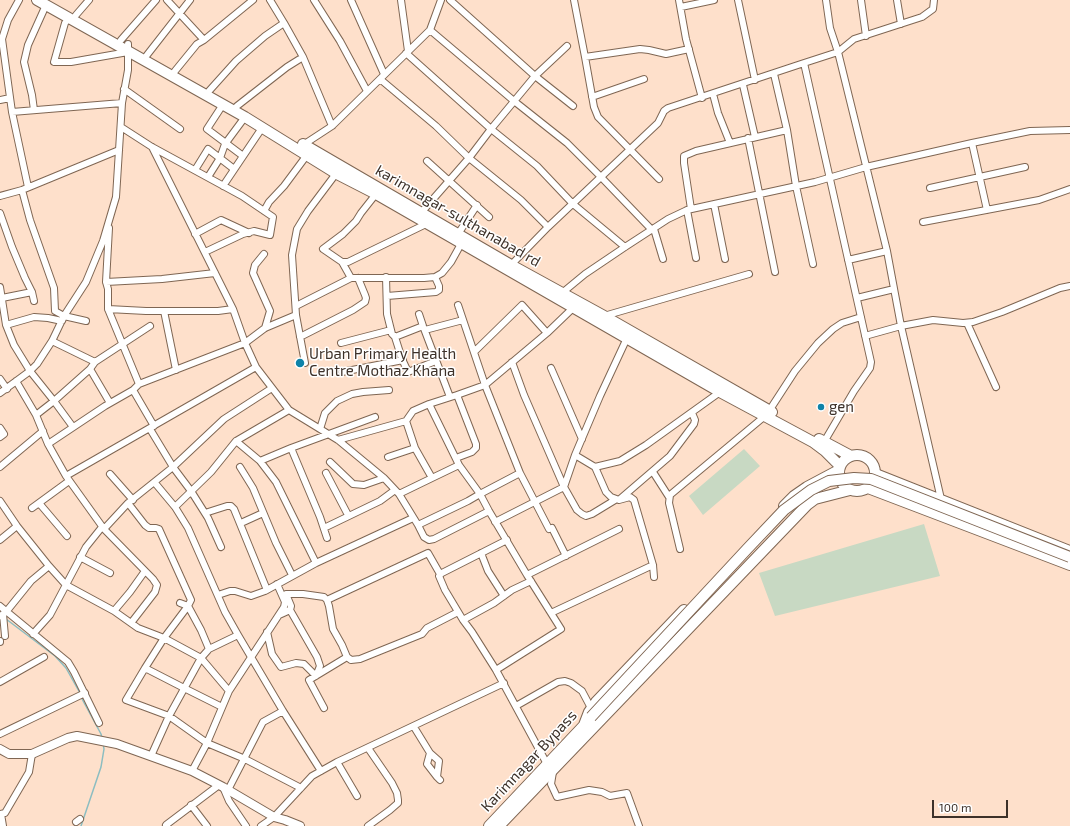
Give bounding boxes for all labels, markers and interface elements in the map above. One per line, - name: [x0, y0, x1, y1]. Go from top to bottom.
- street label: karimnagar-sulthanabad rd: [372, 161, 544, 271]
- place label: Urban Primary Health Centre Mothaz Khana: [309, 345, 456, 380]
- marker: Urban Primary Health Centre Mothaz Khana: [294, 357, 306, 369]
- place label: gen: [829, 398, 854, 416]
- marker: gen: [816, 402, 826, 412]
- street label: Karimnagar Bypass: [477, 707, 581, 815]
- scale bar: [934, 792, 1010, 818]
- text: 100 m: [939, 800, 971, 814]

